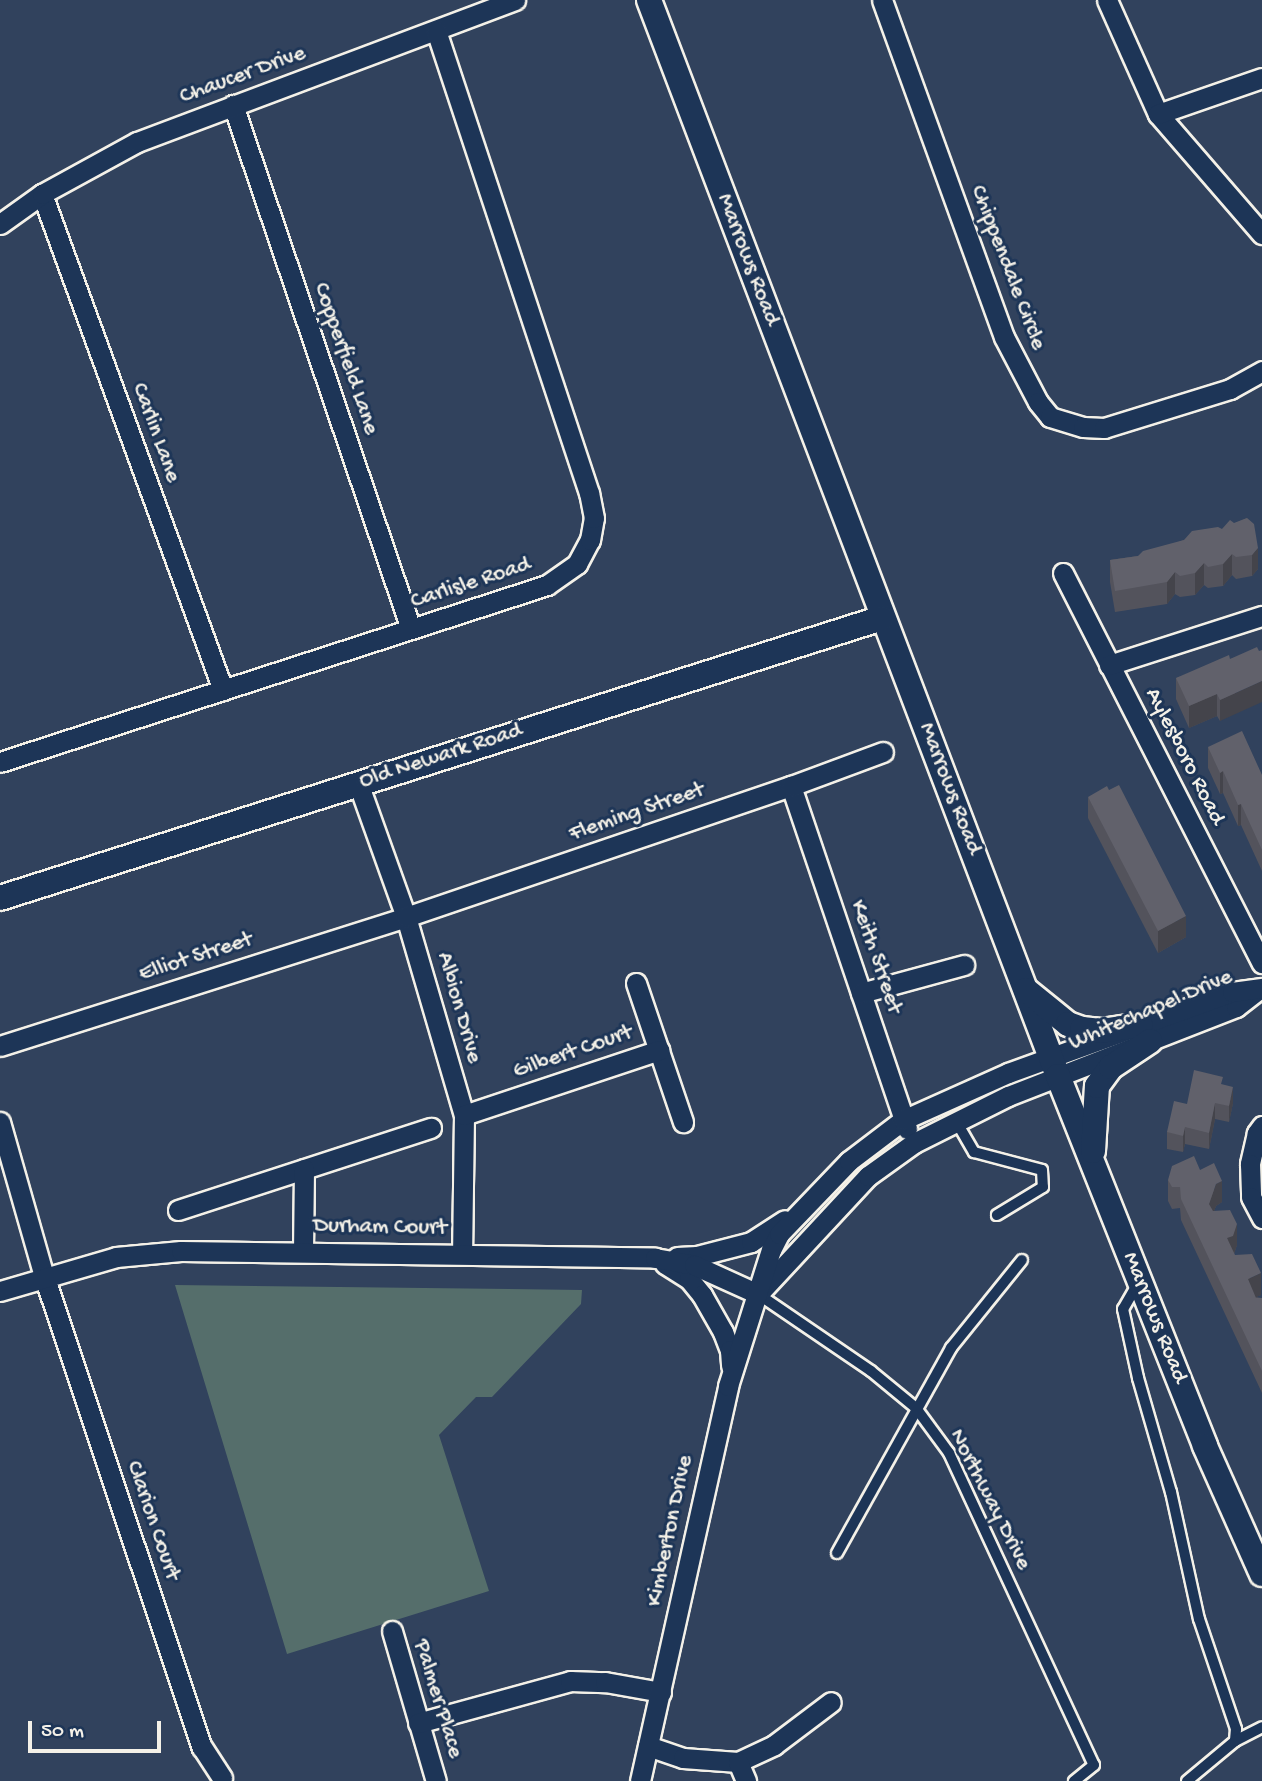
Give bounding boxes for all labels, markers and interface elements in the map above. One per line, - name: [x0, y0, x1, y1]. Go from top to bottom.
- street label: Chaucer Drive: [176, 40, 310, 112]
- street label: Chippendale Circle: [963, 182, 1051, 354]
- street label: Marrows Road: [709, 190, 785, 330]
- street label: Copperfield Lane: [306, 279, 384, 439]
- street label: Carlin Lane: [124, 380, 186, 486]
- street label: Carlisle Road: [408, 552, 534, 616]
- street label: Aylesboro Road: [1138, 684, 1230, 830]
- street label: Old Newark Road: [356, 718, 526, 796]
- street label: Marrows Road: [911, 719, 987, 859]
- street label: Fleming Street: [566, 777, 708, 849]
- street label: Keith Street: [843, 897, 907, 1017]
- street label: Elliot Street: [136, 927, 256, 989]
- street label: Albion Drive: [429, 949, 487, 1067]
- street label: Whitechapel Drive: [1065, 964, 1237, 1058]
- street label: Gilbert Court: [510, 1020, 636, 1086]
- street label: Durham Court: [313, 1213, 447, 1243]
- street label: Marrows Road: [1115, 1248, 1193, 1388]
- street label: Northway Drive: [942, 1425, 1036, 1575]
- street label: Kimberton Drive: [641, 1453, 701, 1609]
- street label: Clarion Court: [119, 1458, 185, 1584]
- street label: Palmer Place: [406, 1636, 468, 1762]
- scale bar: [32, 1708, 164, 1752]
- text: 50 m: [41, 1720, 84, 1745]

